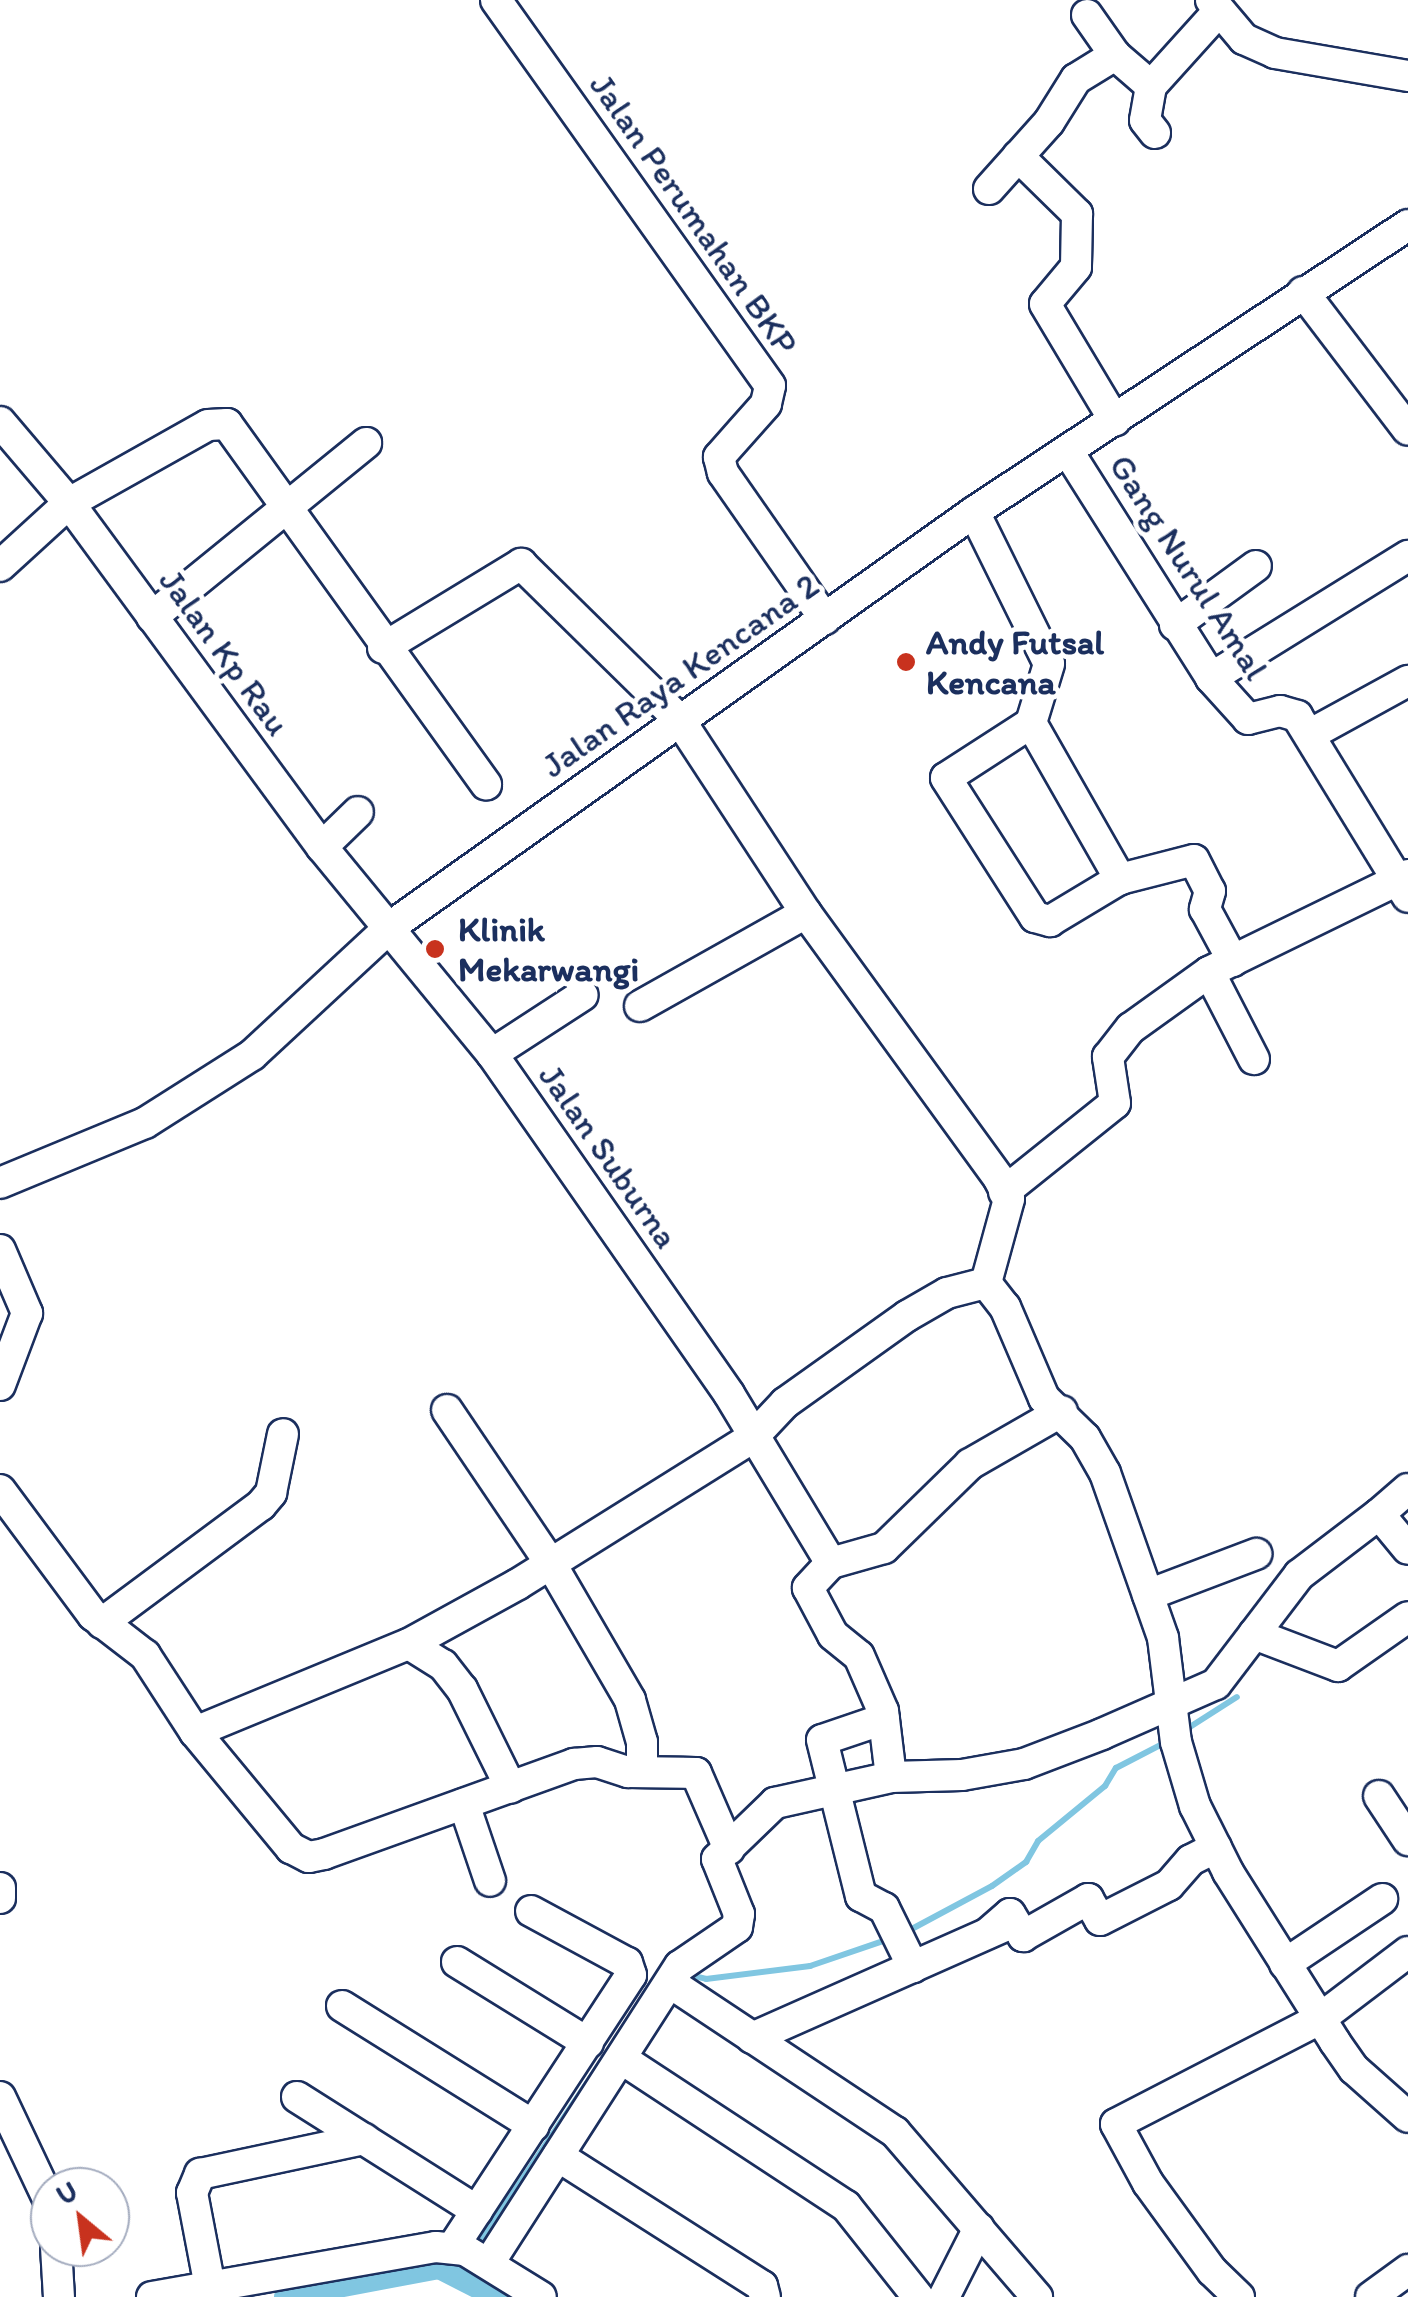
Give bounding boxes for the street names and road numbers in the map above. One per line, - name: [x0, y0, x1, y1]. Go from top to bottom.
- street label: Jalan Perumahan BKP: [581, 66, 807, 362]
- street label: Gang Nurul Amal: [1100, 446, 1278, 688]
- street label: Jalan Kp Rau: [151, 561, 299, 743]
- street label: Jalan Raya Kencana 2: [535, 565, 825, 785]
- street label: Jalan Suburna: [530, 1056, 688, 1256]

